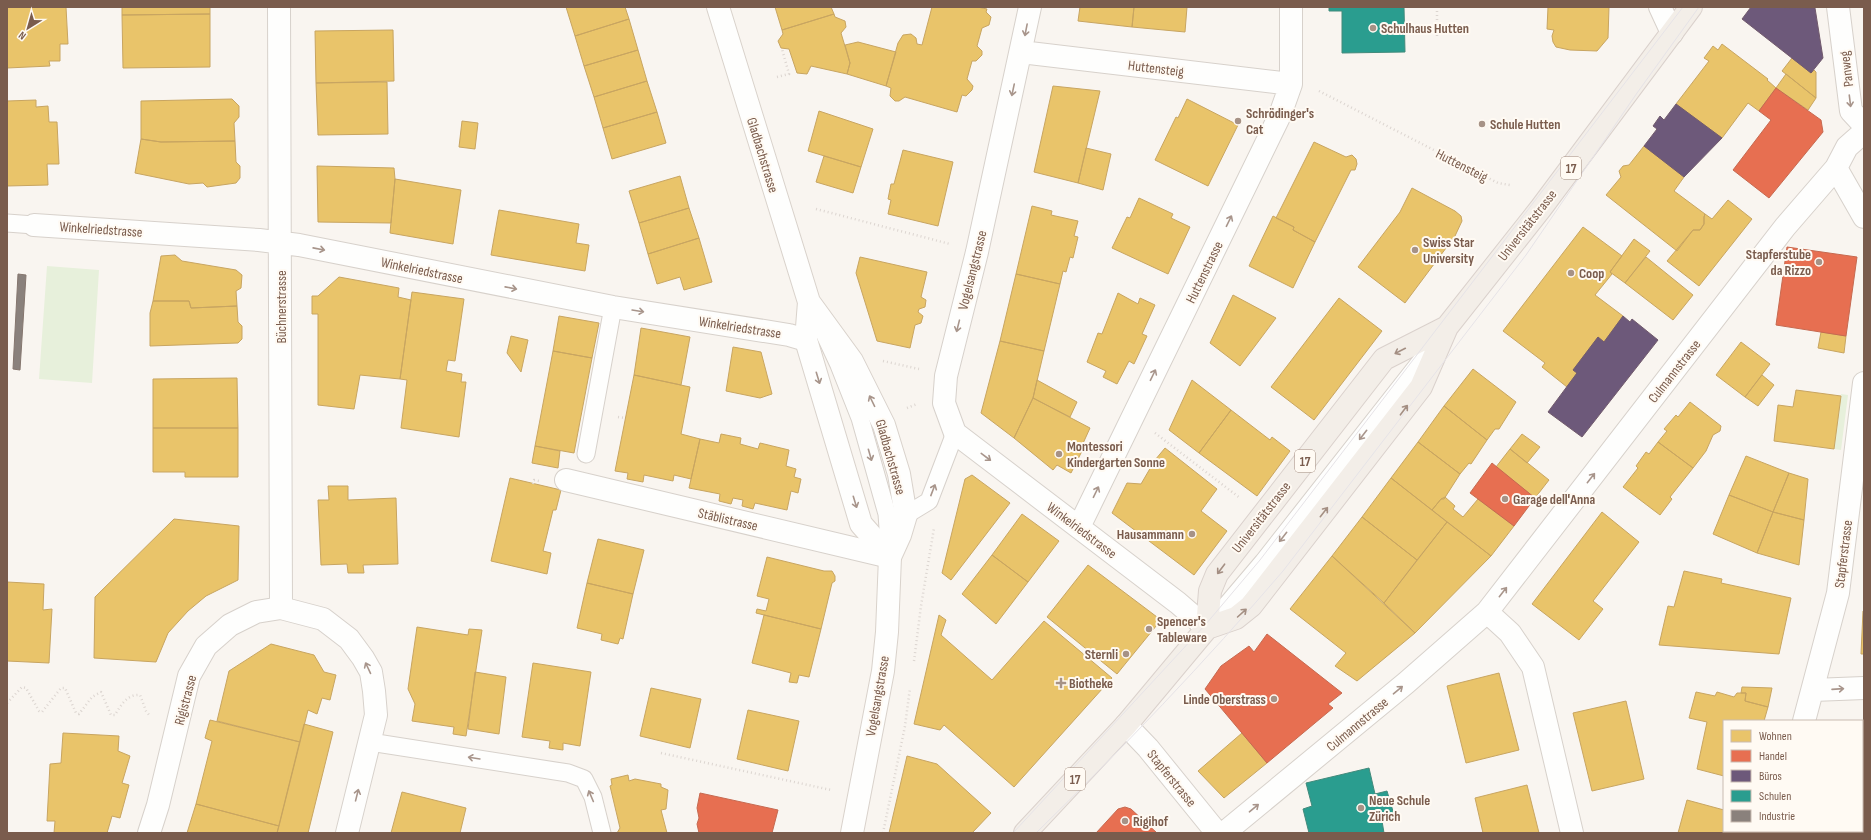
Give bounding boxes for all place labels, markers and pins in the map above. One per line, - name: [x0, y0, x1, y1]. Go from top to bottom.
- place label: Schulhaus Hutten: [1381, 20, 1469, 37]
- marker: Schulhaus Hutten: [1368, 23, 1378, 33]
- place label: Schrödinger's Cat: [1246, 105, 1314, 138]
- marker: Schrödinger's Cat: [1233, 116, 1243, 126]
- place label: Schule Hutten: [1490, 116, 1561, 133]
- marker: Schule Hutten: [1477, 119, 1487, 129]
- place label: Swiss Star University: [1423, 234, 1475, 267]
- marker: Swiss Star University: [1410, 245, 1420, 255]
- place label: Stapferstube da Rizzo: [1746, 246, 1811, 279]
- marker: Stapferstube da Rizzo: [1814, 257, 1824, 267]
- place label: Coop: [1579, 265, 1604, 282]
- marker: Coop: [1566, 268, 1576, 278]
- place label: Montessori Kindergarten Sonne: [1067, 438, 1165, 471]
- marker: Montessori Kindergarten Sonne: [1054, 449, 1064, 459]
- place label: Garage dell'Anna: [1513, 491, 1595, 508]
- marker: Garage dell'Anna: [1500, 494, 1510, 504]
- place label: Hausammann: [1117, 526, 1184, 543]
- marker: Hausammann: [1187, 529, 1197, 539]
- place label: Spencer's Tableware: [1157, 613, 1207, 646]
- marker: Spencer's Tableware: [1144, 624, 1154, 634]
- place label: Sternli: [1085, 646, 1118, 663]
- marker: Sternli: [1121, 649, 1131, 659]
- place label: Biotheke: [1069, 675, 1113, 692]
- marker: Biotheke: [1056, 678, 1066, 688]
- place label: Linde Oberstrass: [1183, 691, 1266, 708]
- marker: Linde Oberstrass: [1269, 694, 1279, 704]
- place label: Neue Schule Zürich: [1369, 792, 1430, 825]
- marker: Neue Schule Zürich: [1356, 803, 1366, 813]
- place label: Rigihof: [1133, 813, 1169, 830]
- marker: Rigihof: [1120, 816, 1130, 826]

